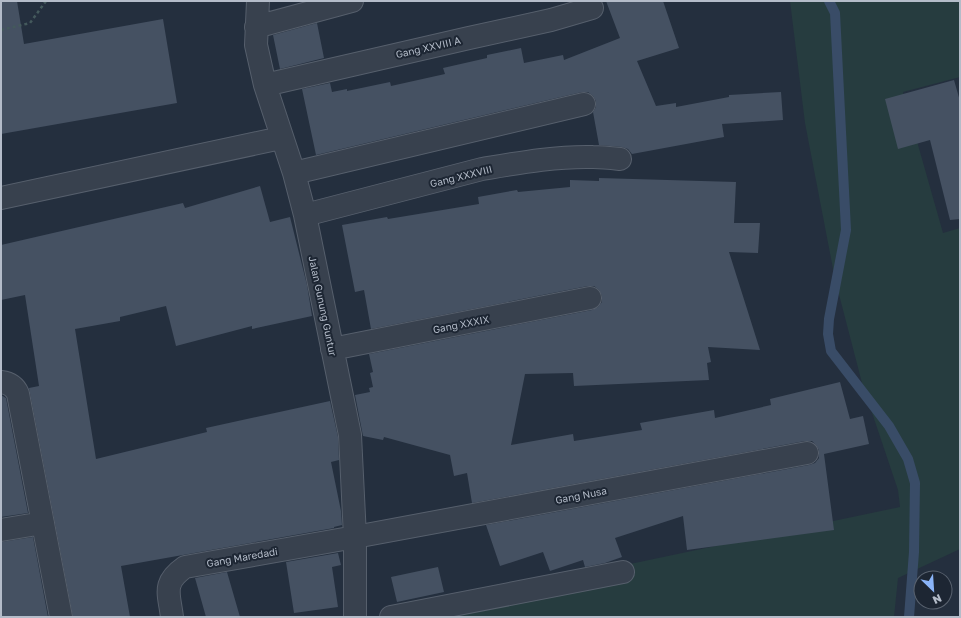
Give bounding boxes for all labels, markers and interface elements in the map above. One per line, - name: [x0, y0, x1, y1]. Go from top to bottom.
- street label: Gang XXVIII A: [394, 34, 462, 60]
- street label: Gang XXXVIII: [429, 162, 493, 190]
- street label: Jalan Gunung Guntur: [307, 255, 339, 357]
- street label: Gang XXXIX: [432, 313, 491, 335]
- street label: Gang Nusa: [554, 484, 608, 506]
- street label: Gang Maredadi: [206, 545, 278, 569]
- north arrow: [913, 570, 953, 610]
- text: N: [931, 592, 944, 607]

